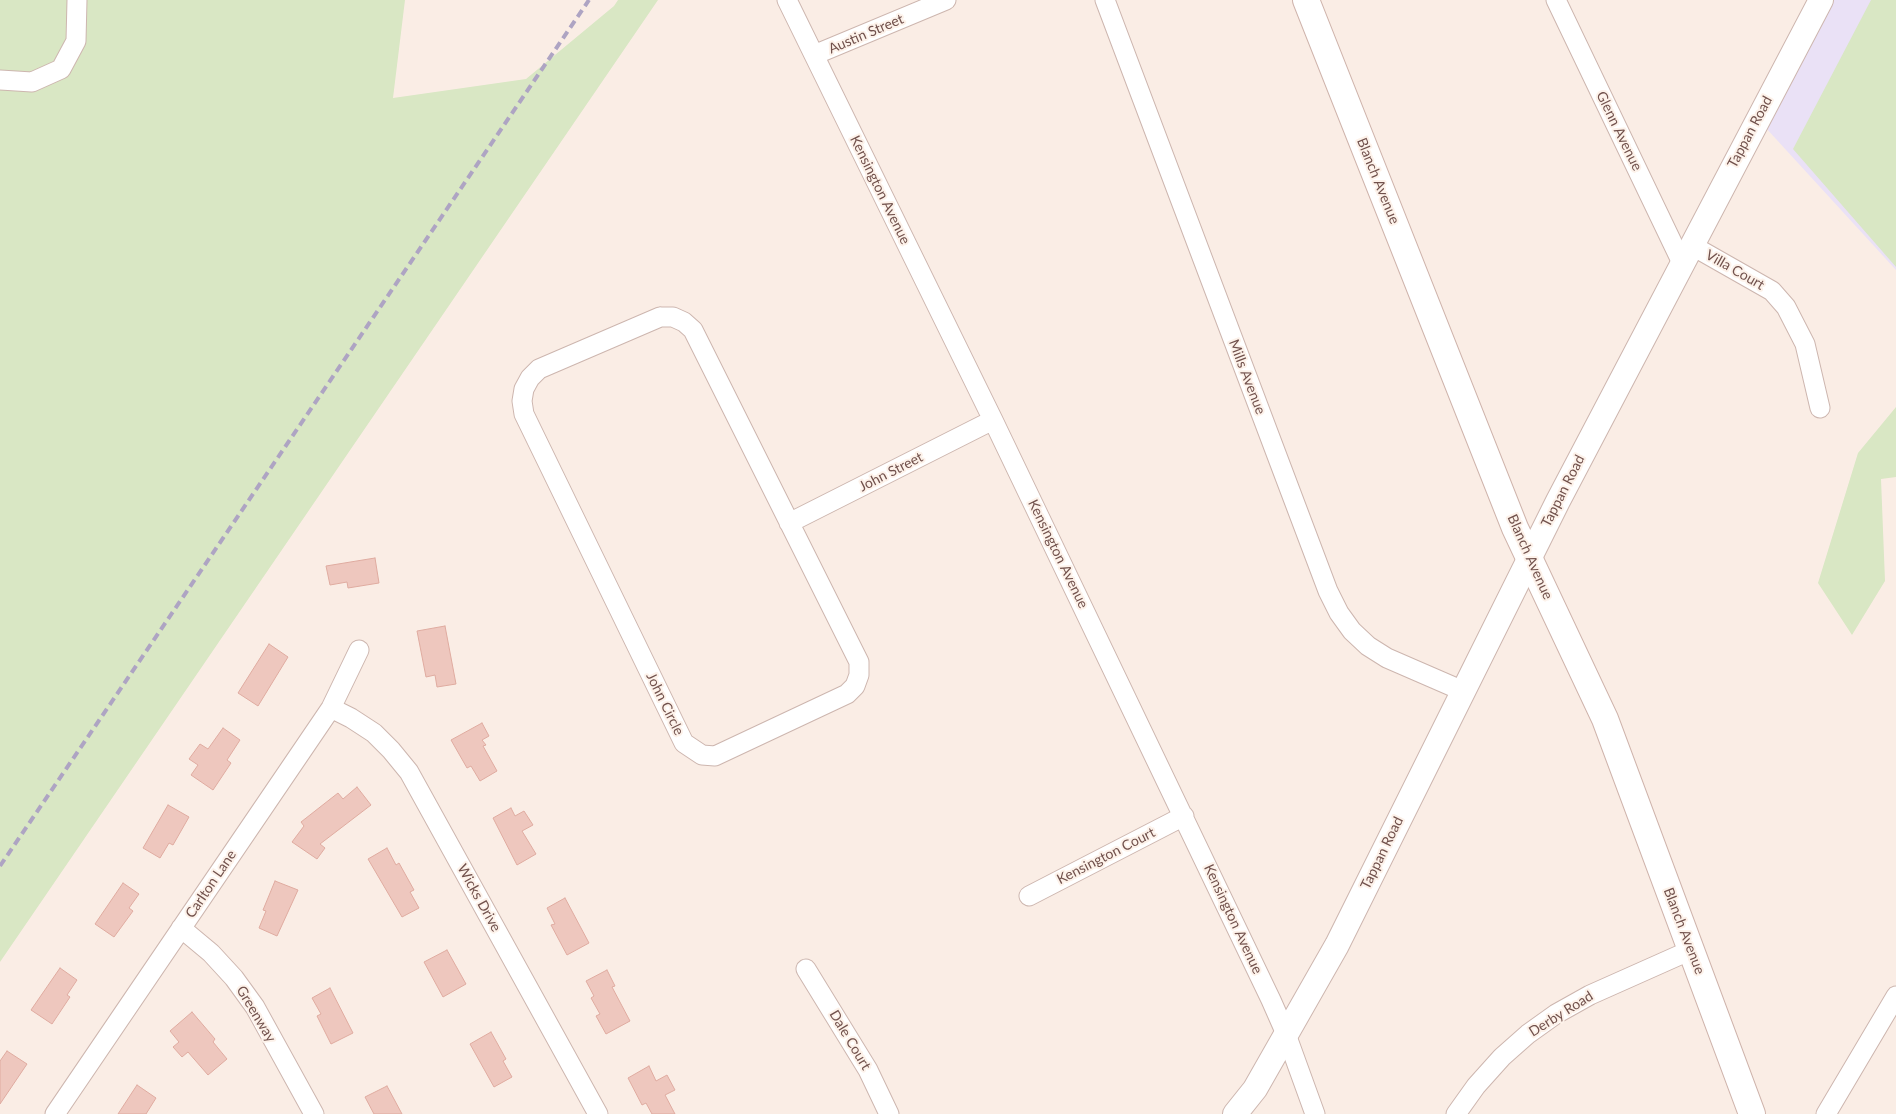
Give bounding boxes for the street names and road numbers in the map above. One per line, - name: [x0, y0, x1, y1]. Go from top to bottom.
- street label: Austin Street: [826, 11, 906, 57]
- street label: Glenn Avenue: [1593, 88, 1645, 174]
- street label: Tappan Road: [1724, 93, 1776, 171]
- street label: Kensington Avenue: [846, 133, 914, 247]
- street label: Blanch Avenue: [1353, 135, 1403, 227]
- street label: Villa Court: [1703, 246, 1767, 294]
- street label: Mills Avenue: [1225, 337, 1269, 417]
- street label: John Street: [856, 449, 926, 495]
- street label: Tappan Road: [1538, 452, 1588, 530]
- street label: Kensington Avenue: [1024, 497, 1092, 611]
- street label: Blanch Avenue: [1504, 512, 1556, 602]
- street label: John Circle: [643, 670, 687, 738]
- street label: Tappan Road: [1357, 814, 1407, 892]
- street label: Kensington Court: [1054, 824, 1158, 888]
- street label: Carlton Lane: [182, 847, 240, 921]
- street label: Wicks Drive: [454, 861, 504, 935]
- street label: Kensington Avenue: [1200, 861, 1266, 977]
- street label: Blanch Avenue: [1660, 885, 1708, 977]
- street label: Greenway: [233, 983, 279, 1045]
- street label: Derby Road: [1526, 988, 1596, 1040]
- street label: Dale Court: [826, 1007, 874, 1073]

